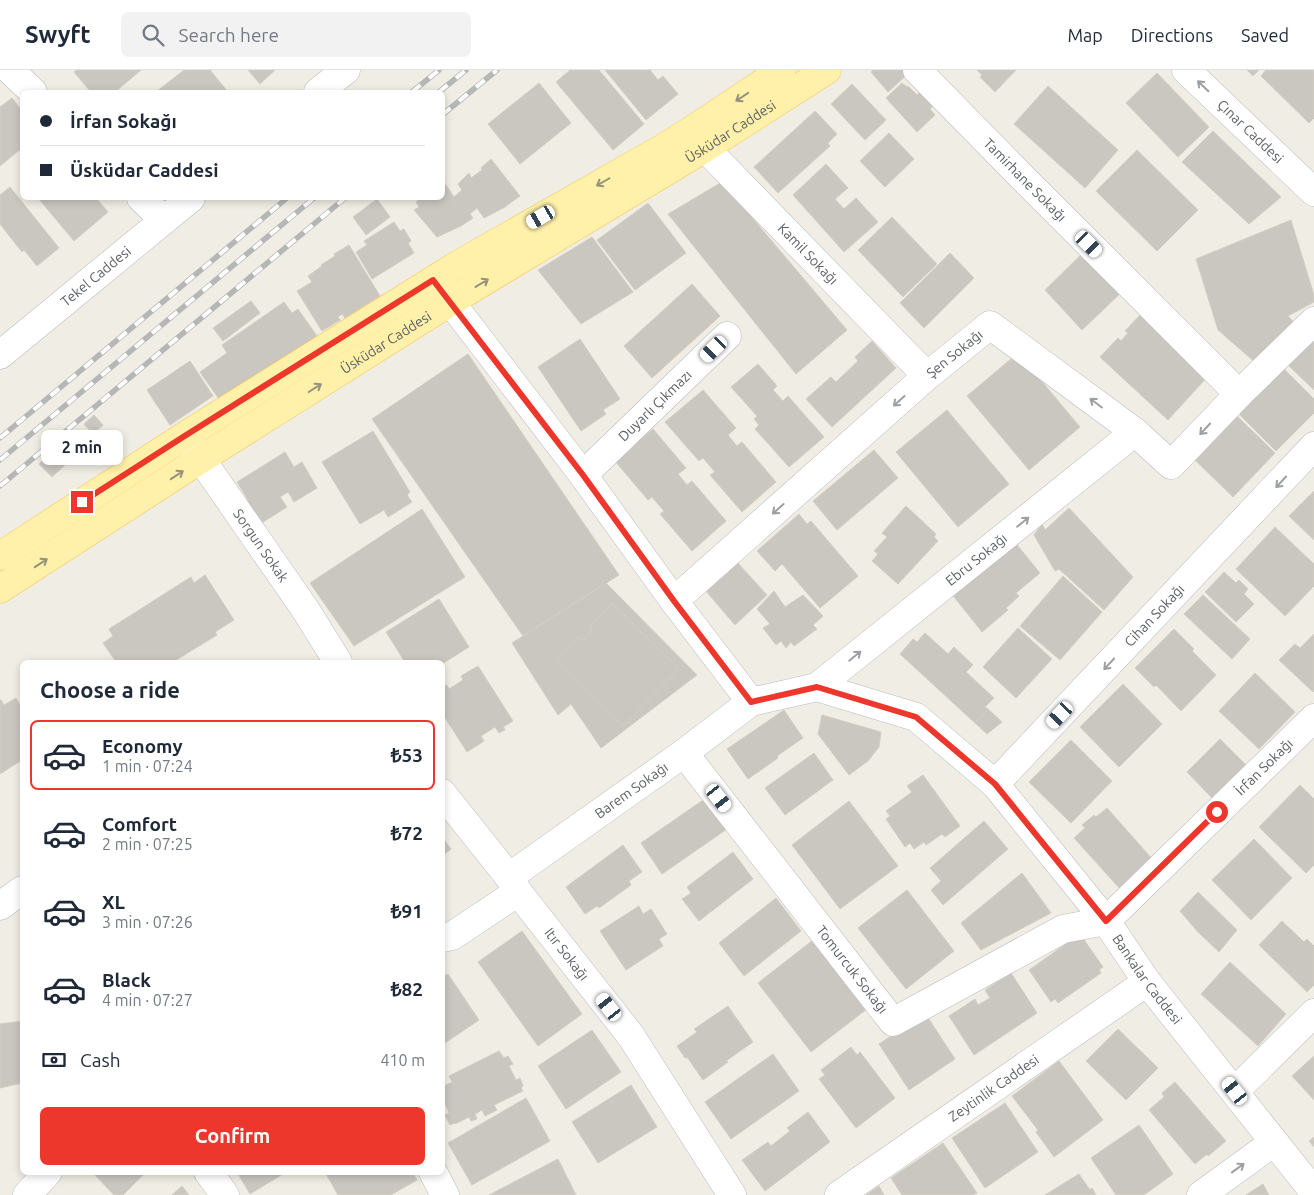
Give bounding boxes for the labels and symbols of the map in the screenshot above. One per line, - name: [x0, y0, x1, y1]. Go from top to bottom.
- one-way arrow: [1197, 80, 1209, 92]
- one-way arrow: [735, 92, 749, 102]
- street label: Çınar Caddesi: [1214, 96, 1287, 167]
- street label: Üsküdar Caddesi: [682, 97, 779, 166]
- street label: Tamirhane Sokağı: [980, 135, 1070, 225]
- one-way arrow: [596, 177, 611, 187]
- car: [524, 203, 557, 231]
- street label: Kamil Sokağı: [775, 220, 842, 288]
- car: [1073, 228, 1104, 260]
- street label: Tekel Caddesi: [58, 243, 134, 310]
- one-way arrow: [475, 278, 489, 288]
- street label: Üsküdar Caddesi: [337, 308, 434, 377]
- street label: Şen Sokağı: [923, 326, 986, 381]
- car: [697, 333, 730, 365]
- street label: Duyarlı Çıkmazı: [615, 367, 695, 445]
- one-way arrow: [307, 382, 321, 392]
- one-way arrow: [893, 395, 906, 407]
- one-way arrow: [1089, 398, 1103, 408]
- one-way arrow: [1199, 423, 1211, 435]
- callout: 2 min: [41, 430, 123, 464]
- one-way arrow: [170, 469, 184, 479]
- one-way arrow: [1275, 475, 1287, 488]
- route end: [71, 491, 93, 513]
- one-way arrow: [771, 503, 784, 514]
- street label: Sorgun Sokak: [230, 506, 292, 585]
- one-way arrow: [1016, 516, 1029, 527]
- street label: Ebru Sokağı: [942, 530, 1010, 589]
- one-way arrow: [34, 557, 48, 568]
- street label: Cihan Sokağı: [1121, 581, 1187, 650]
- one-way arrow: [848, 651, 861, 662]
- one-way arrow: [1103, 657, 1115, 670]
- car: [1044, 699, 1075, 731]
- street label: İrfan Sokağı: [1232, 735, 1296, 798]
- street label: Barem Sokağı: [592, 759, 671, 822]
- car: [703, 782, 734, 814]
- route start: [1206, 801, 1228, 823]
- street label: Tomurcuk Sokağı: [813, 922, 891, 1016]
- street label: Itır Sokağı: [541, 925, 592, 984]
- street label: Bankalar Caddesi: [1109, 931, 1185, 1027]
- car: [593, 991, 624, 1023]
- street label: Zeytinlik Caddesi: [945, 1051, 1042, 1125]
- car: [1219, 1075, 1250, 1107]
- one-way arrow: [1231, 1163, 1245, 1173]

